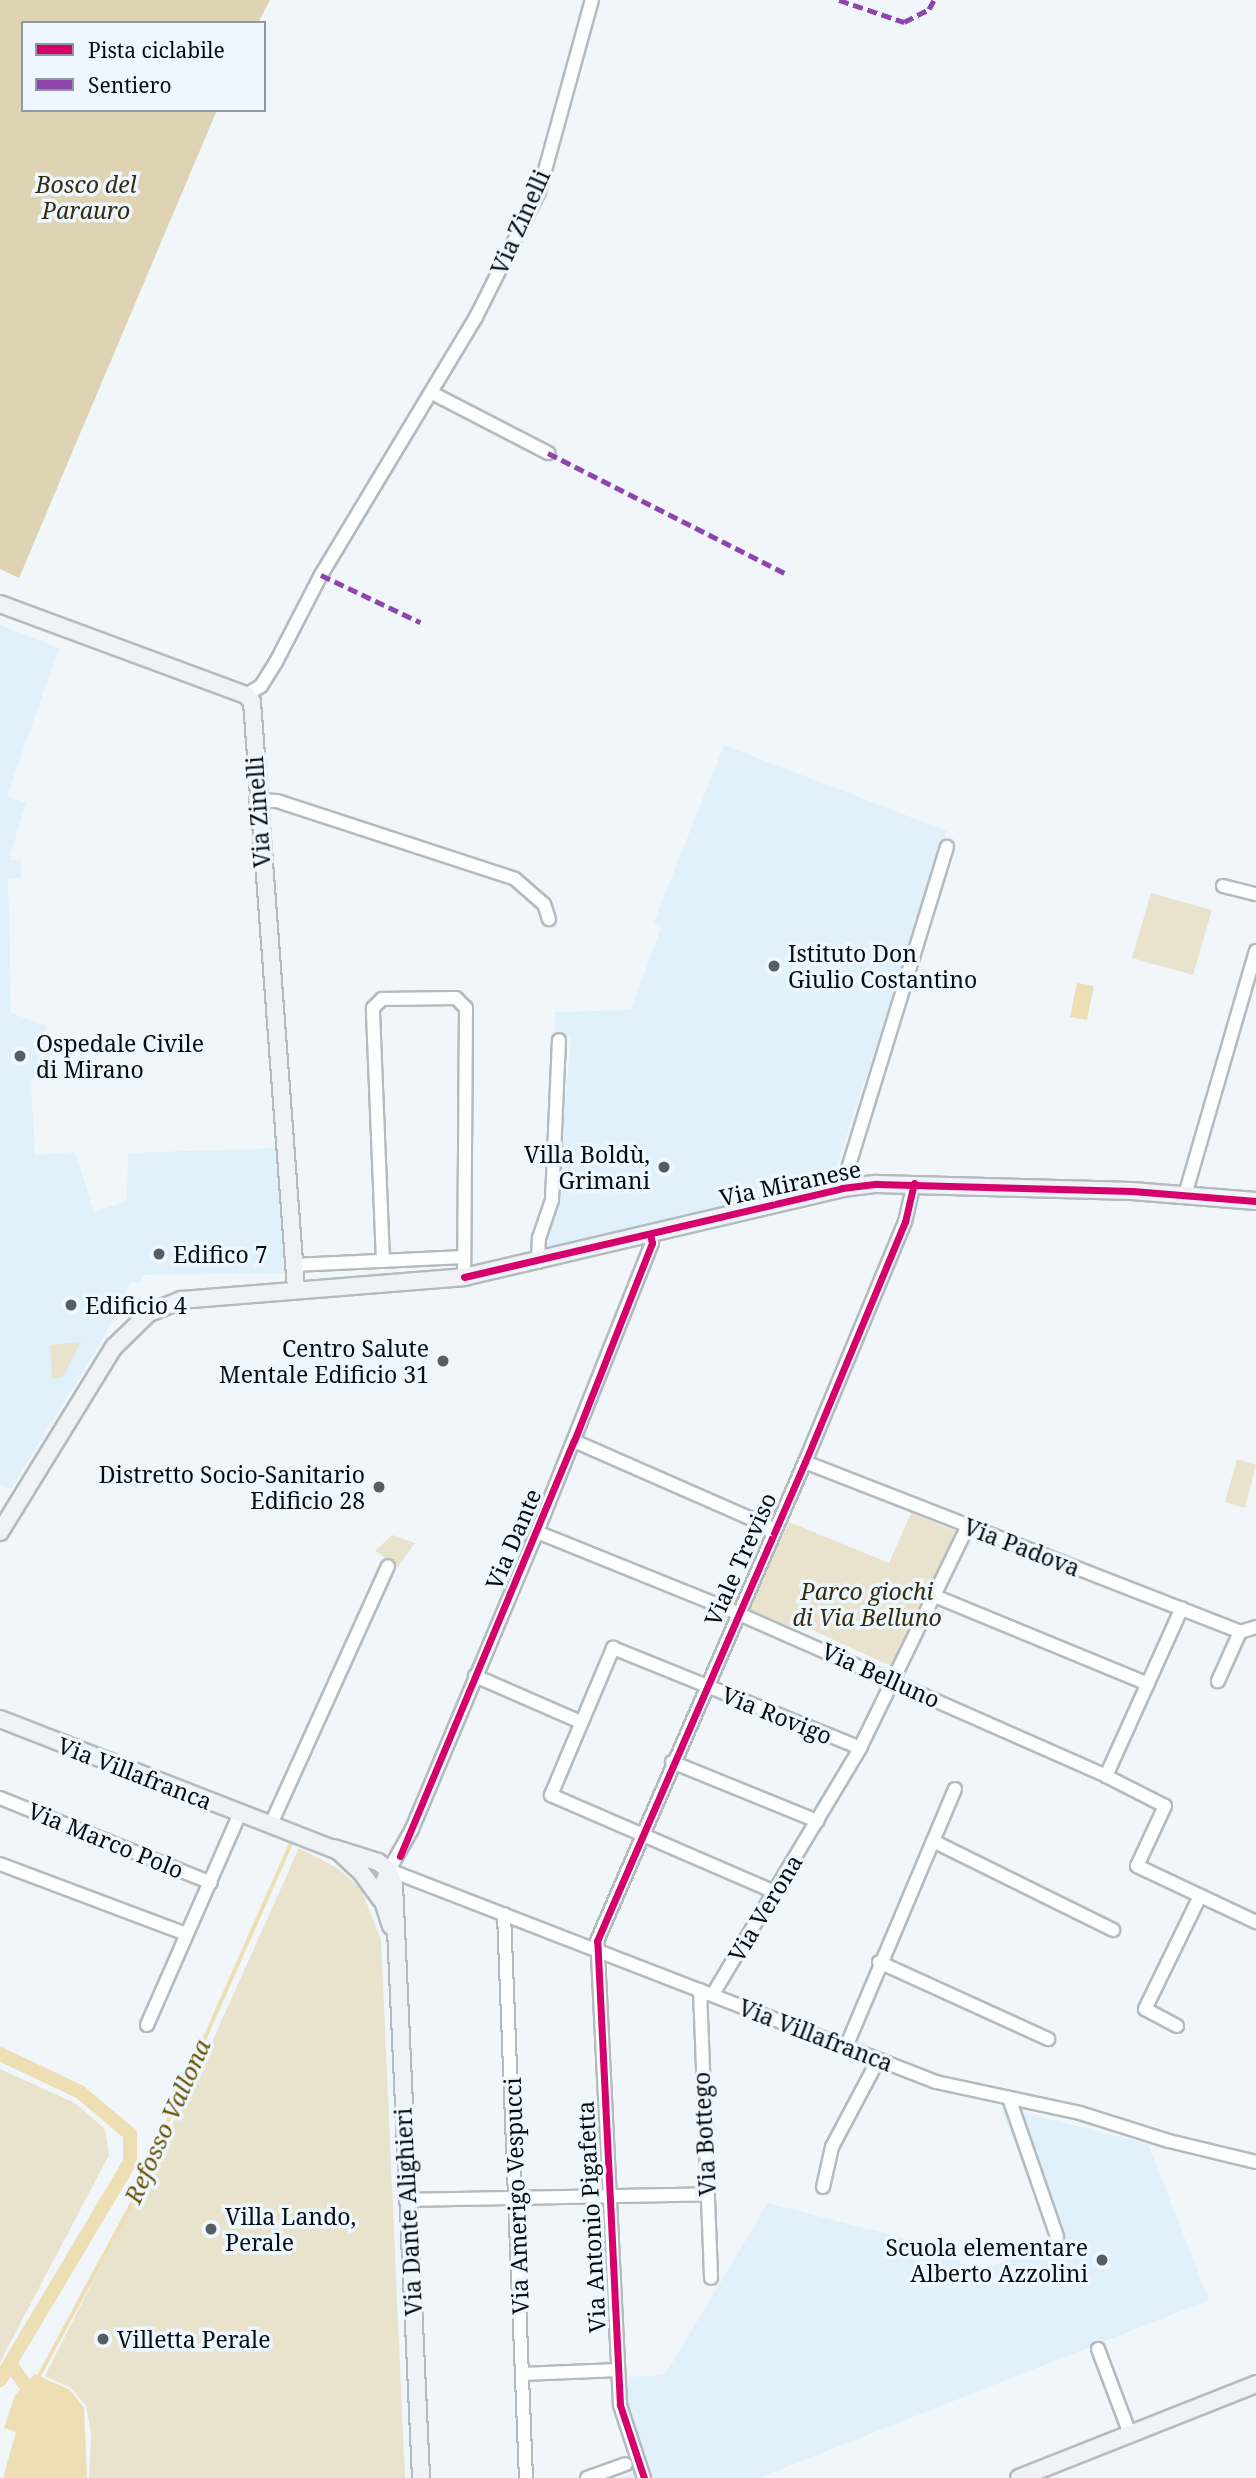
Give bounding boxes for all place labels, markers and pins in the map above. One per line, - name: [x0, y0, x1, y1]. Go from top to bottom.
- place label: Istituto Don Giulio Costantino: [788, 939, 977, 993]
- marker: Istituto Don Giulio Costantino: [766, 958, 782, 974]
- place label: Ospedale Civile di Mirano: [36, 1029, 204, 1083]
- marker: Ospedale Civile di Mirano: [10, 1046, 30, 1066]
- place label: Villa Boldù, Grimani: [524, 1140, 650, 1194]
- marker: Villa Boldù, Grimani: [656, 1159, 672, 1175]
- place label: Edifico 7: [173, 1240, 267, 1268]
- marker: Edifico 7: [151, 1246, 167, 1262]
- place label: Edificio 4: [85, 1291, 187, 1319]
- marker: Edificio 4: [63, 1297, 79, 1313]
- place label: Centro Salute Mentale Edificio 31: [219, 1334, 429, 1388]
- marker: Centro Salute Mentale Edificio 31: [435, 1353, 451, 1369]
- place label: Distretto Socio-Sanitario Edificio 28: [99, 1460, 365, 1514]
- marker: Distretto Socio-Sanitario Edificio 28: [371, 1479, 387, 1495]
- place label: Villa Lando, Perale: [225, 2202, 356, 2256]
- marker: Villa Lando, Perale: [203, 2221, 219, 2237]
- place label: Scuola elementare Alberto Azzolini: [885, 2233, 1088, 2287]
- marker: Scuola elementare Alberto Azzolini: [1094, 2252, 1110, 2268]
- place label: Villetta Perale: [117, 2325, 271, 2353]
- marker: Villetta Perale: [95, 2331, 111, 2347]

